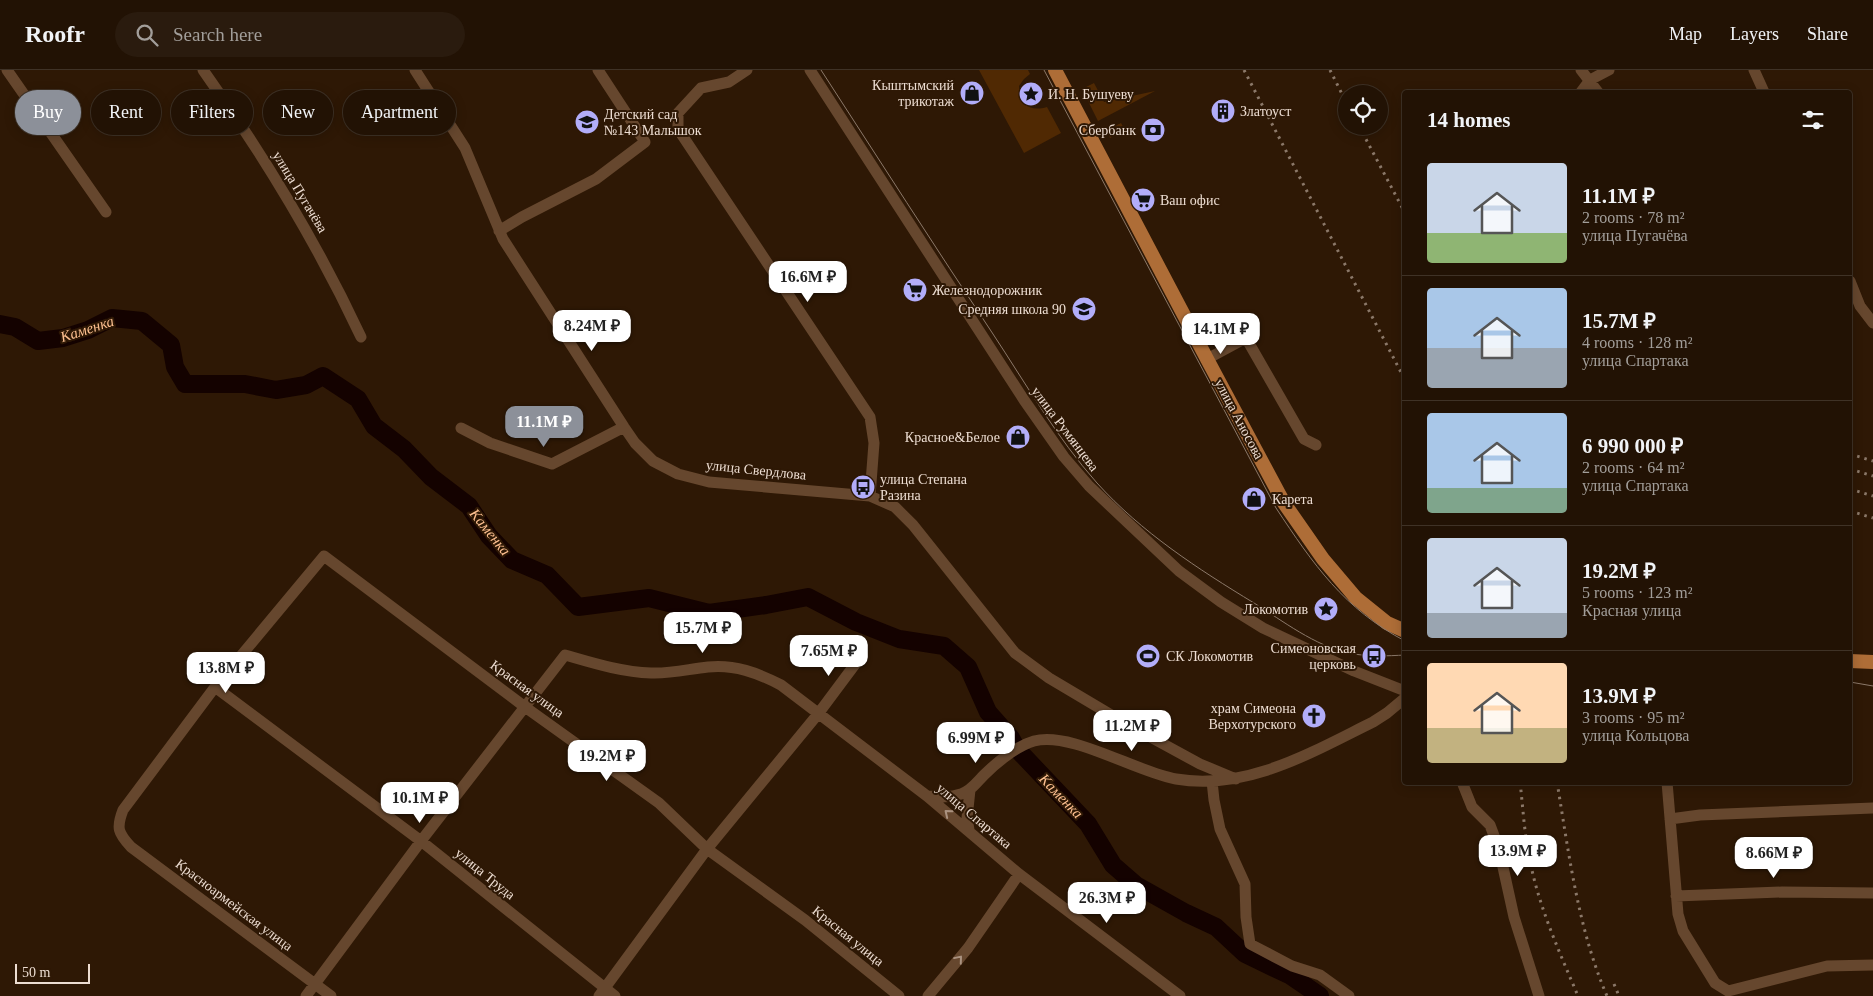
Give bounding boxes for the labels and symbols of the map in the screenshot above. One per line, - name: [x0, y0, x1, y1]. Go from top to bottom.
- place label: Кыштымский трикотаж: [872, 78, 954, 109]
- shop icon: Кыштымский трикотаж: [959, 80, 985, 106]
- place icon: И. Н. Бушуеву: [1018, 81, 1044, 107]
- place label: И. Н. Бушуеву: [1048, 87, 1134, 102]
- building icon: Златоуст: [1210, 98, 1236, 124]
- place label: Златоуст: [1240, 104, 1291, 119]
- place label: Детский сад №143 Малышок: [604, 107, 702, 138]
- school or university icon: Детский сад №143 Малышок: [574, 109, 600, 135]
- bank icon: Сбербанк: [1140, 117, 1166, 143]
- place label: Сбербанк: [1079, 123, 1136, 138]
- street label: улица Пугачёва: [270, 148, 331, 236]
- supermarket icon: Ваш офис: [1130, 187, 1156, 213]
- place label: Ваш офис: [1160, 193, 1220, 208]
- pin: 16.6M ₽: [762, 260, 854, 303]
- supermarket icon: Железнодорожник: [902, 277, 928, 303]
- place label: Железнодорожник: [932, 283, 1042, 298]
- school or university icon: Средняя школа 90: [1071, 296, 1097, 322]
- place label: Средняя школа 90: [958, 302, 1066, 317]
- pin: 8.24M ₽: [546, 310, 638, 352]
- pin: 14.1M ₽: [1175, 312, 1267, 355]
- water label: Каменка: [57, 313, 116, 345]
- street label: улица Аносова: [1212, 376, 1267, 462]
- street label: улица Румянцева: [1028, 384, 1102, 475]
- pin: 11.1M ₽: [498, 406, 590, 448]
- shop icon: Красное&Белое: [1005, 424, 1031, 450]
- place label: Красное&Белое: [905, 430, 1000, 445]
- street label: улица Свердлова: [705, 457, 808, 483]
- place label: улица Степана Разина: [880, 472, 968, 503]
- bus stop icon: улица Степана Разина: [850, 474, 876, 500]
- shop icon: Карета: [1241, 486, 1267, 512]
- place label: Карета: [1272, 492, 1314, 507]
- water label: Каменка: [466, 505, 514, 559]
- place icon: Локомотив: [1313, 596, 1339, 622]
- place label: Локомотив: [1243, 602, 1308, 617]
- pin: 15.7M ₽: [657, 612, 749, 654]
- pin: 7.65M ₽: [783, 634, 875, 677]
- place label: Симеоновская церковь: [1271, 641, 1357, 672]
- sports icon: СК Локомотив: [1135, 643, 1161, 669]
- bus stop icon: Симеоновская церковь: [1361, 643, 1387, 669]
- place label: СК Локомотив: [1166, 649, 1253, 664]
- pin: 13.8M ₽: [180, 652, 272, 694]
- street label: Красная улица: [487, 657, 567, 721]
- place label: храм Симеона Верхотурского: [1209, 701, 1297, 732]
- church icon: храм Симеона Верхотурского: [1301, 703, 1327, 729]
- pin: 11.2M ₽: [1086, 710, 1178, 752]
- pin: 6.99M ₽: [930, 722, 1022, 764]
- pin: 19.2M ₽: [561, 740, 653, 782]
- water label: Каменка: [1035, 770, 1086, 821]
- street label: улица Спартака: [933, 780, 1015, 852]
- pin: 10.1M ₽: [374, 782, 466, 824]
- one-way arrow: [945, 810, 954, 819]
- pin: 13.9M ₽: [1472, 834, 1564, 877]
- pin: 8.66M ₽: [1728, 836, 1820, 879]
- street label: улица Труда: [452, 845, 518, 903]
- street label: Красноармейская улица: [173, 856, 296, 954]
- pin: 26.3M ₽: [1061, 882, 1153, 924]
- street label: Красная улица: [809, 903, 887, 970]
- one-way arrow: [953, 955, 962, 964]
- scale bar: [15, 961, 90, 984]

